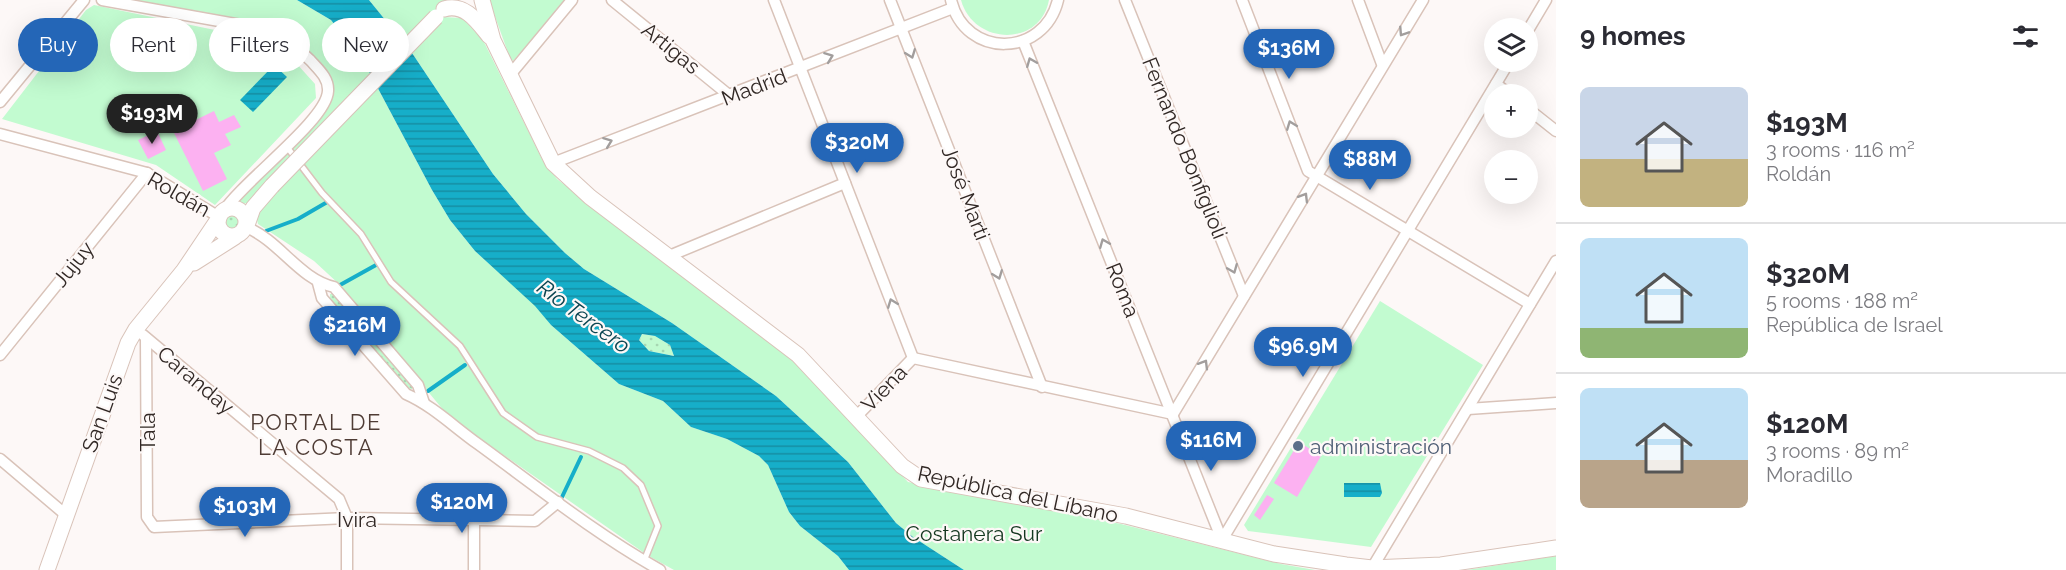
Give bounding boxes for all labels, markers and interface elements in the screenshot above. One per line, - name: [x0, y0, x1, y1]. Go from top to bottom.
- street label: Artigas: [637, 17, 705, 79]
- chip: Buy: [18, 18, 98, 72]
- chip: Rent: [110, 18, 197, 72]
- chip: Filters: [209, 18, 310, 72]
- chip: New: [322, 18, 409, 72]
- map controls: [1484, 18, 1538, 204]
- button: layers: [1484, 18, 1538, 72]
- icon: filters: [2009, 20, 2042, 53]
- text: 9 homes: [1580, 21, 1686, 51]
- one-way arrow: [1398, 26, 1410, 36]
- pin: $136M: [1247, 29, 1331, 80]
- text: $136M: [1257, 36, 1321, 60]
- one-way arrow: [904, 49, 917, 59]
- one-way arrow: [823, 52, 834, 64]
- street label: Fernando Bonfiglioli: [1137, 54, 1233, 242]
- one-way arrow: [1026, 57, 1039, 68]
- street label: Madrid: [718, 63, 790, 111]
- button: +: [1484, 84, 1538, 138]
- pin: $193M: [110, 94, 194, 145]
- text: $193M: [121, 101, 183, 125]
- text: $193M: [1766, 108, 1848, 138]
- icon: home: [1628, 111, 1700, 183]
- one-way arrow: [1285, 120, 1298, 131]
- pin: $320M: [815, 123, 899, 174]
- text: $320M: [825, 130, 889, 154]
- one-way arrow: [602, 137, 613, 149]
- text: 3 rooms · 116 m²: [1766, 138, 1915, 162]
- pin: $88M: [1334, 140, 1406, 191]
- street label: José Marti: [937, 142, 995, 244]
- text: $88M: [1343, 147, 1397, 171]
- button: −: [1484, 150, 1538, 204]
- text: Roldán: [1766, 162, 1831, 186]
- street label: Roldán: [143, 166, 215, 222]
- one-way arrow: [1297, 193, 1308, 203]
- street label: Jujuy: [47, 236, 99, 292]
- one-way arrow: [1099, 238, 1111, 249]
- street label: Roma: [1101, 259, 1145, 321]
- text: $320M: [1766, 259, 1850, 289]
- one-way arrow: [1226, 262, 1238, 273]
- icon: home: [1628, 262, 1700, 334]
- one-way arrow: [991, 269, 1003, 280]
- water label: Río Tercero: [532, 274, 636, 358]
- text: 5 rooms · 188 m²: [1766, 289, 1918, 313]
- one-way arrow: [887, 298, 899, 309]
- pin: $216M: [313, 306, 397, 357]
- text: $216M: [323, 313, 387, 337]
- text: República de Israel: [1766, 313, 1943, 337]
- pin: $96.9M: [1254, 327, 1352, 378]
- text: $96.9M: [1268, 334, 1338, 358]
- street label: Caranday: [153, 341, 239, 419]
- street label: Viena: [856, 360, 912, 416]
- one-way arrow: [1196, 360, 1208, 370]
- street label: San Luis: [76, 371, 128, 455]
- district label: PORTAL DE LA COSTA: [250, 409, 382, 460]
- text: $120M: [1766, 409, 1848, 439]
- street label: Tala: [135, 412, 160, 452]
- icon: home: [1628, 412, 1700, 484]
- pin: $116M: [1169, 421, 1253, 472]
- text: $116M: [1180, 428, 1242, 452]
- place label: administración: [1310, 434, 1452, 459]
- marker: administración: [1291, 439, 1305, 453]
- text: 3 rooms · 89 m²: [1766, 439, 1909, 463]
- street label: República del Líbano: [915, 461, 1121, 527]
- text: Moradillo: [1766, 463, 1853, 487]
- pin: $120M: [420, 483, 504, 534]
- pin: $103M: [203, 487, 287, 538]
- text: $120M: [430, 490, 494, 514]
- text: $103M: [213, 494, 277, 518]
- street label: Ivira: [337, 507, 377, 532]
- park label: Costanera Sur: [906, 521, 1043, 546]

